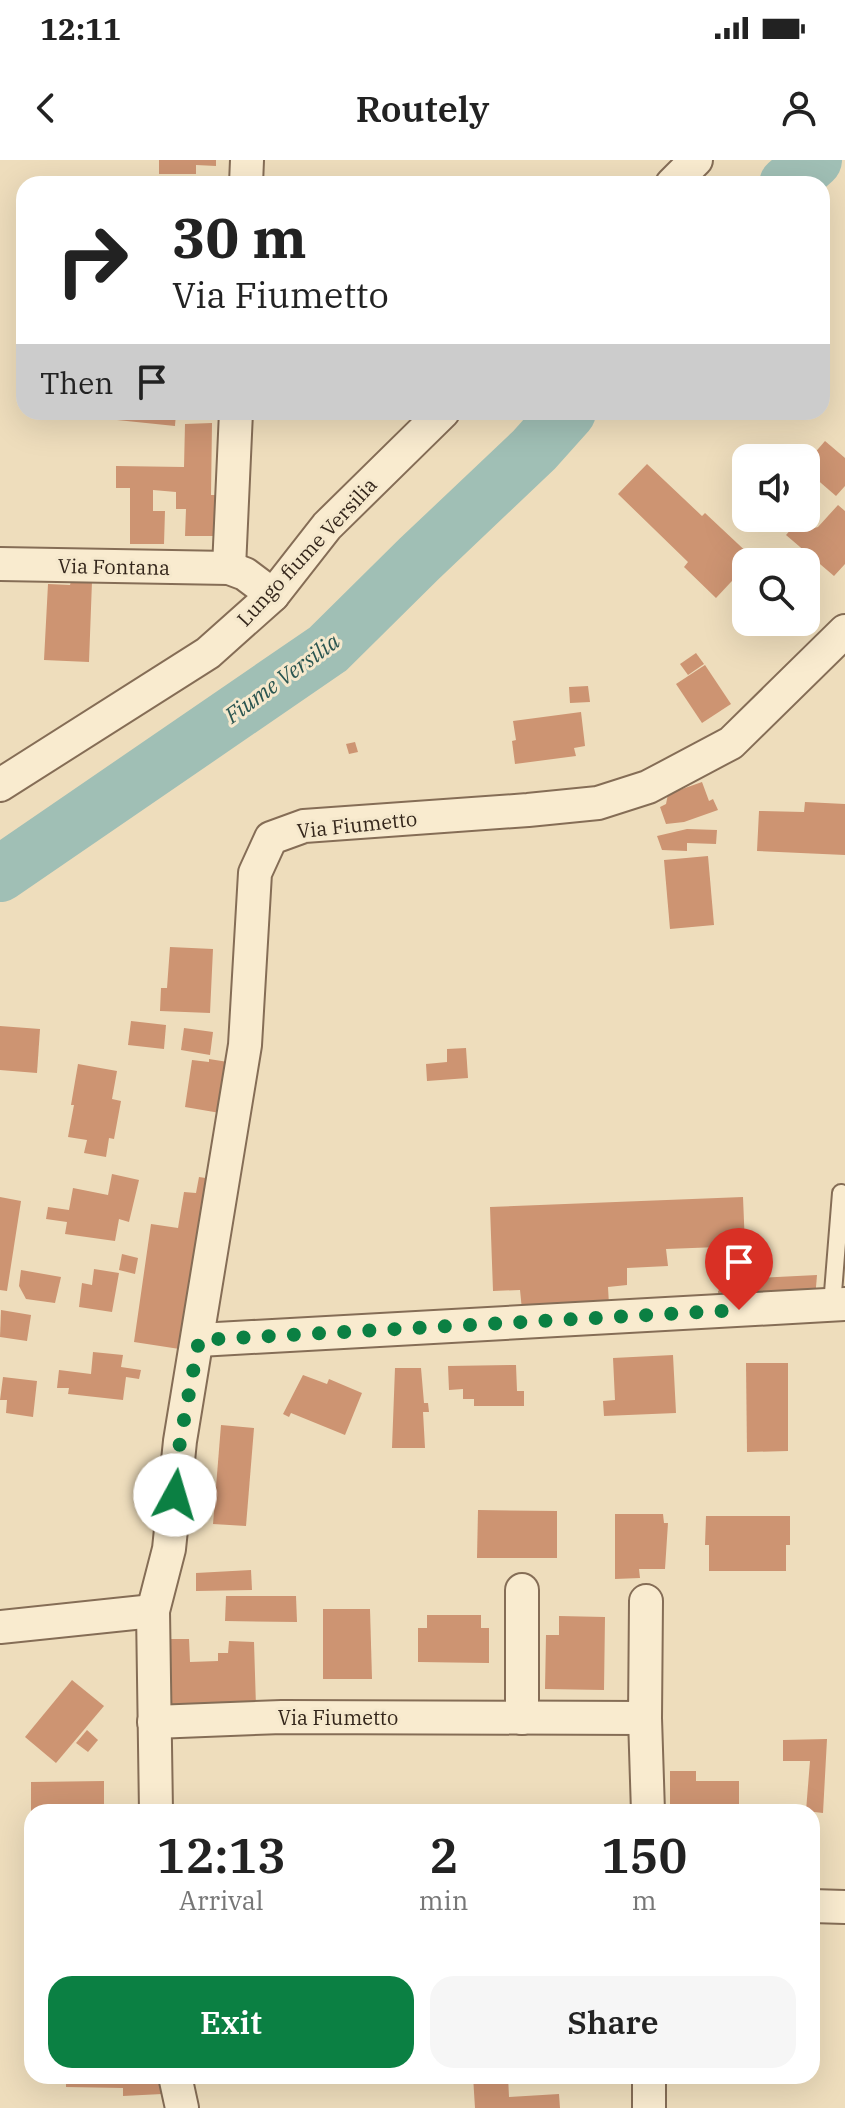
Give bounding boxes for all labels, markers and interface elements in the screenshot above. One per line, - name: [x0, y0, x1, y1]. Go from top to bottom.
- text: 12:11: [40, 9, 121, 48]
- text: Routely: [356, 85, 489, 132]
- icon: back: [24, 86, 68, 130]
- icon: person: [777, 86, 821, 130]
- text: 30 m: [172, 201, 307, 273]
- icon: right: [40, 208, 144, 312]
- text: Via Fiumetto: [172, 271, 389, 318]
- icon: arrive: [130, 360, 174, 404]
- text: Then: [40, 363, 114, 402]
- map controls: [732, 444, 820, 636]
- button: sound: [732, 444, 820, 532]
- street label: Lungo fiume Versilia: [231, 471, 383, 632]
- button: search: [732, 548, 820, 636]
- street label: Via Fontana: [58, 552, 170, 581]
- water label: Fiume Versilia: [218, 626, 345, 730]
- street label: Via Fiumetto: [296, 805, 418, 844]
- pin: [705, 1228, 773, 1310]
- icon: arrive: [717, 1240, 761, 1284]
- position arrow: [133, 1453, 217, 1537]
- street label: Via Fiumetto: [278, 1704, 398, 1731]
- text: 12:13: [157, 1824, 286, 1886]
- text: 2: [429, 1824, 458, 1886]
- text: 150: [601, 1824, 687, 1886]
- text: Arrival: [179, 1883, 264, 1917]
- text: min: [419, 1883, 468, 1917]
- text: m: [632, 1883, 657, 1917]
- button: Exit: [48, 1976, 414, 2068]
- button: Share: [430, 1976, 796, 2068]

